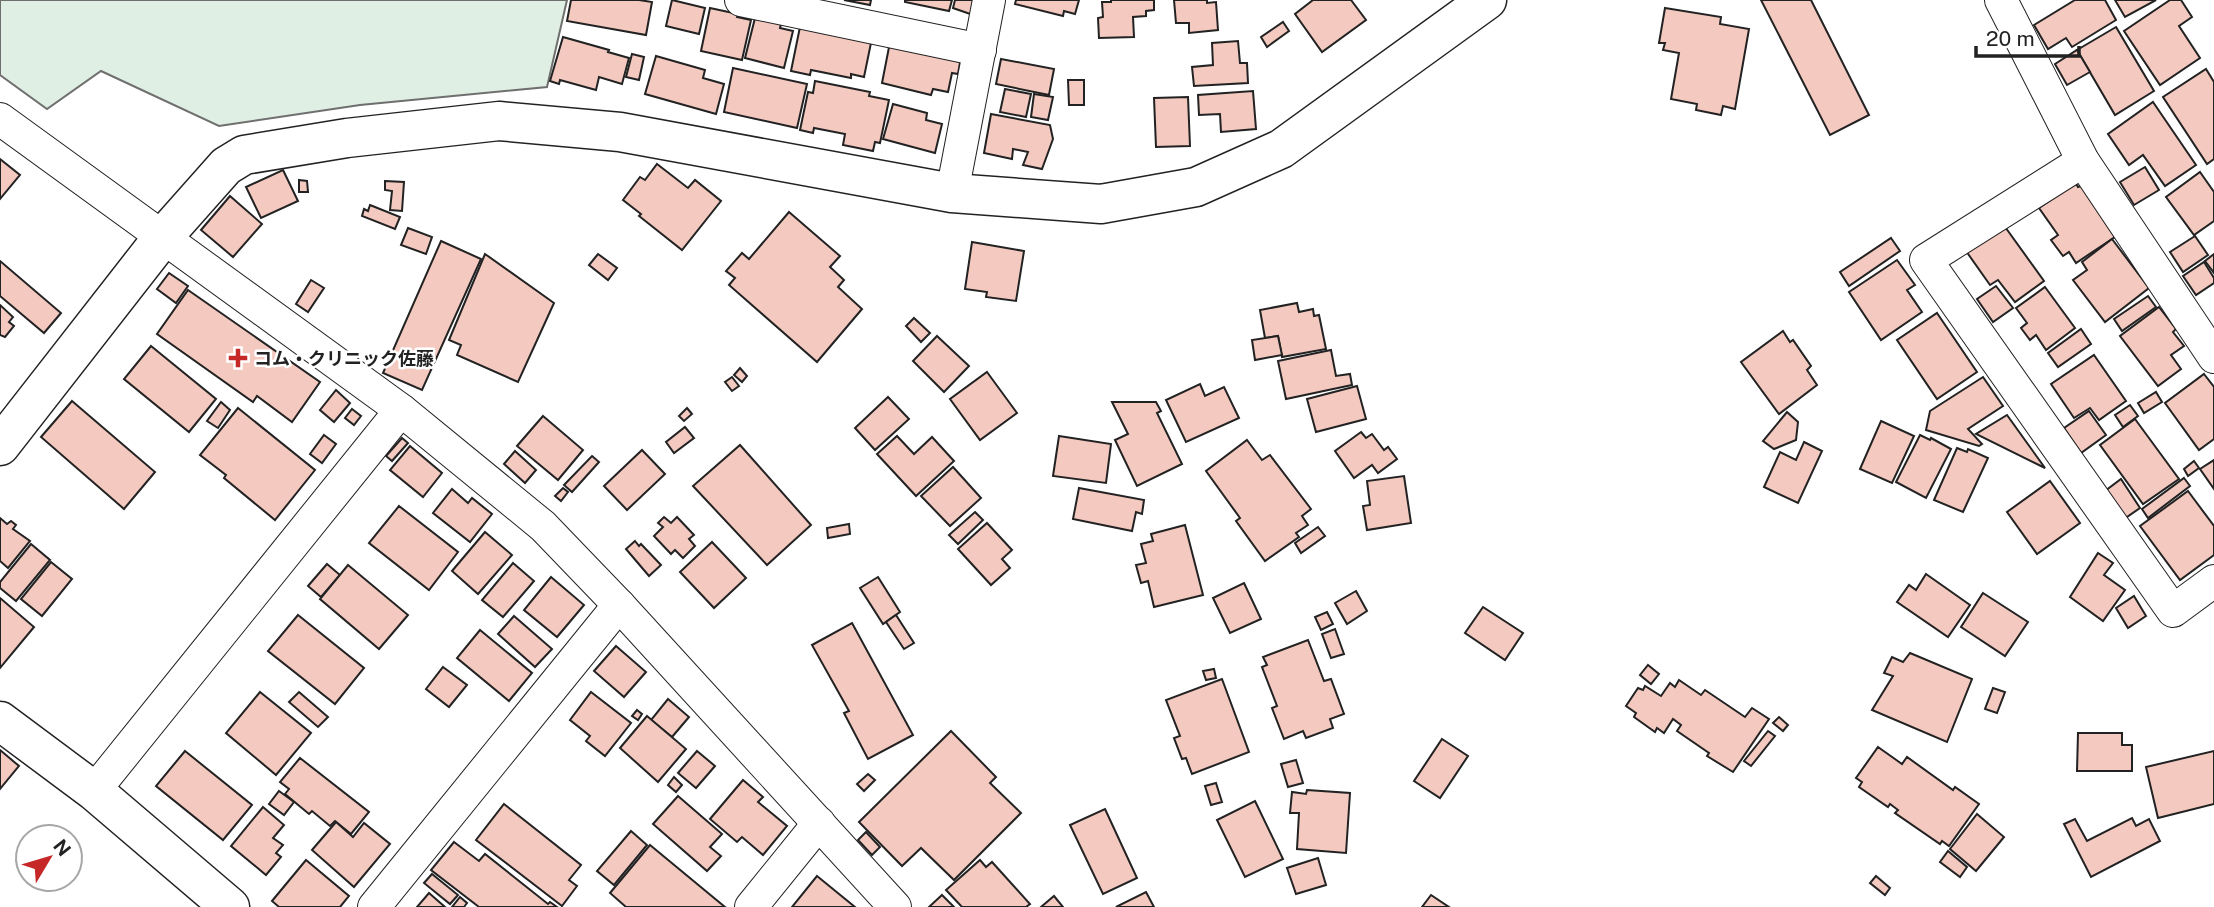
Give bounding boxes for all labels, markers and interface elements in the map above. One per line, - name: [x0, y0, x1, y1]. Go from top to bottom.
- scale bar: [1976, 14, 2079, 58]
- text: 20 m: [1986, 26, 2035, 51]
- marker: コム・クリニック佐藤: [228, 348, 248, 368]
- place label: コム・クリニック佐藤: [254, 348, 434, 369]
- north arrow: [14, 823, 84, 893]
- text: N: [49, 835, 76, 860]

